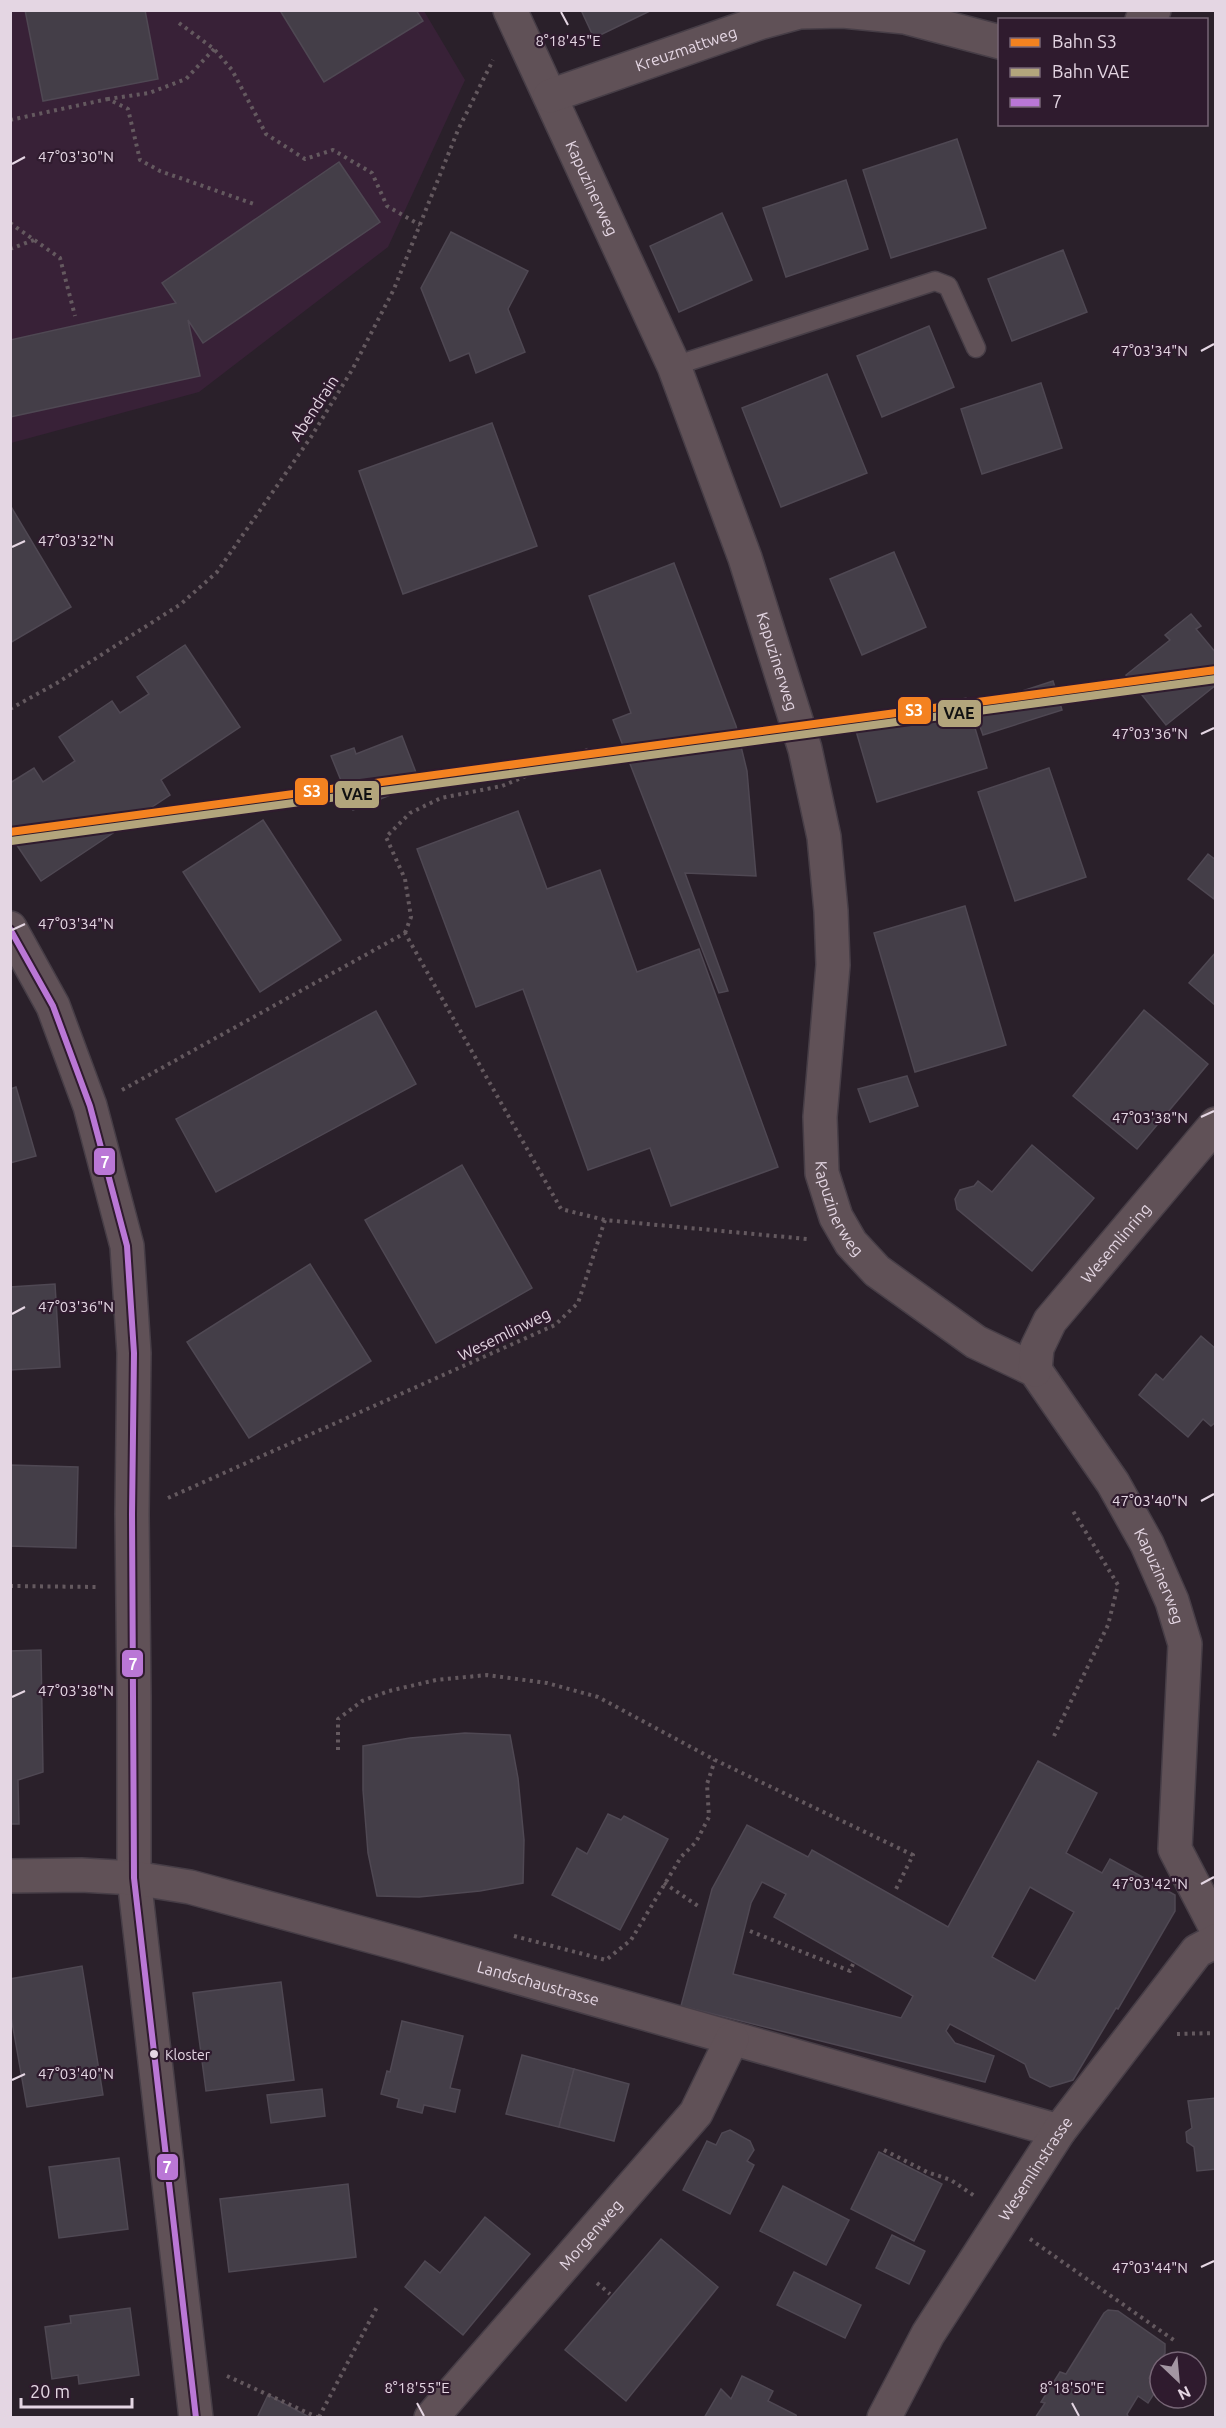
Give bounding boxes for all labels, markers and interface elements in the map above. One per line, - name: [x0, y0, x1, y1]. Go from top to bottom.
- legend: [998, 18, 1208, 126]
- street label: Kreuzmattweg: [633, 23, 739, 75]
- text: Bahn S3: [1052, 31, 1117, 51]
- text: 8°18'45"E: [535, 32, 601, 49]
- text: Bahn VAE: [1052, 61, 1130, 81]
- text: 7: [1052, 91, 1062, 111]
- street label: Kapuzinerweg: [562, 138, 622, 238]
- text: 47°03'30"N: [38, 148, 114, 165]
- text: 47°03'34"N: [1112, 342, 1188, 359]
- street label: Abendrain: [286, 372, 342, 444]
- text: 47°03'32"N: [38, 532, 114, 549]
- street label: Kapuzinerweg: [754, 610, 801, 713]
- line badge: S3: [897, 696, 932, 725]
- line badge: VAE: [937, 699, 982, 728]
- text: S3: [905, 701, 923, 719]
- text: VAE: [944, 704, 974, 722]
- text: 47°03'36"N: [1112, 725, 1188, 742]
- line badge: S3: [294, 777, 329, 806]
- line badge: VAE: [334, 780, 380, 809]
- text: S3: [303, 782, 321, 800]
- text: VAE: [342, 785, 372, 803]
- text: 47°03'34"N: [38, 915, 114, 932]
- text: 47°03'38"N: [1112, 1109, 1188, 1126]
- line badge: 7: [93, 1147, 116, 1176]
- text: 7: [100, 1153, 110, 1171]
- street label: Kapuzinerweg: [813, 1161, 867, 1260]
- street label: Wesemlinring: [1077, 1200, 1154, 1287]
- text: 47°03'36"N: [38, 1298, 114, 1315]
- street label: Wesemlinweg: [455, 1304, 553, 1364]
- text: 47°03'40"N: [1112, 1492, 1188, 1509]
- street label: Kapuzinerweg: [1131, 1525, 1187, 1626]
- line badge: 7: [121, 1649, 144, 1678]
- text: 7: [128, 1655, 138, 1673]
- text: 47°03'38"N: [38, 1682, 114, 1699]
- text: 47°03'42"N: [1112, 1875, 1188, 1892]
- street label: Landschaustrasse: [475, 1957, 601, 2009]
- place label: Kloster: [165, 2047, 211, 2063]
- marker: Kloster: [148, 2048, 160, 2060]
- text: 47°03'40"N: [38, 2065, 114, 2082]
- street label: Wesemlinstrasse: [995, 2113, 1076, 2224]
- line badge: 7: [156, 2153, 179, 2181]
- text: 7: [162, 2158, 172, 2176]
- street label: Morgenweg: [555, 2196, 626, 2273]
- text: 47°03'44"N: [1112, 2259, 1188, 2276]
- north arrow: [1148, 2350, 1208, 2410]
- scale bar: [21, 2371, 132, 2409]
- text: 8°18'55"E: [384, 2379, 450, 2396]
- text: 8°18'50"E: [1039, 2379, 1105, 2396]
- text: 20 m: [30, 2381, 70, 2401]
- text: N: [1175, 2383, 1194, 2404]

